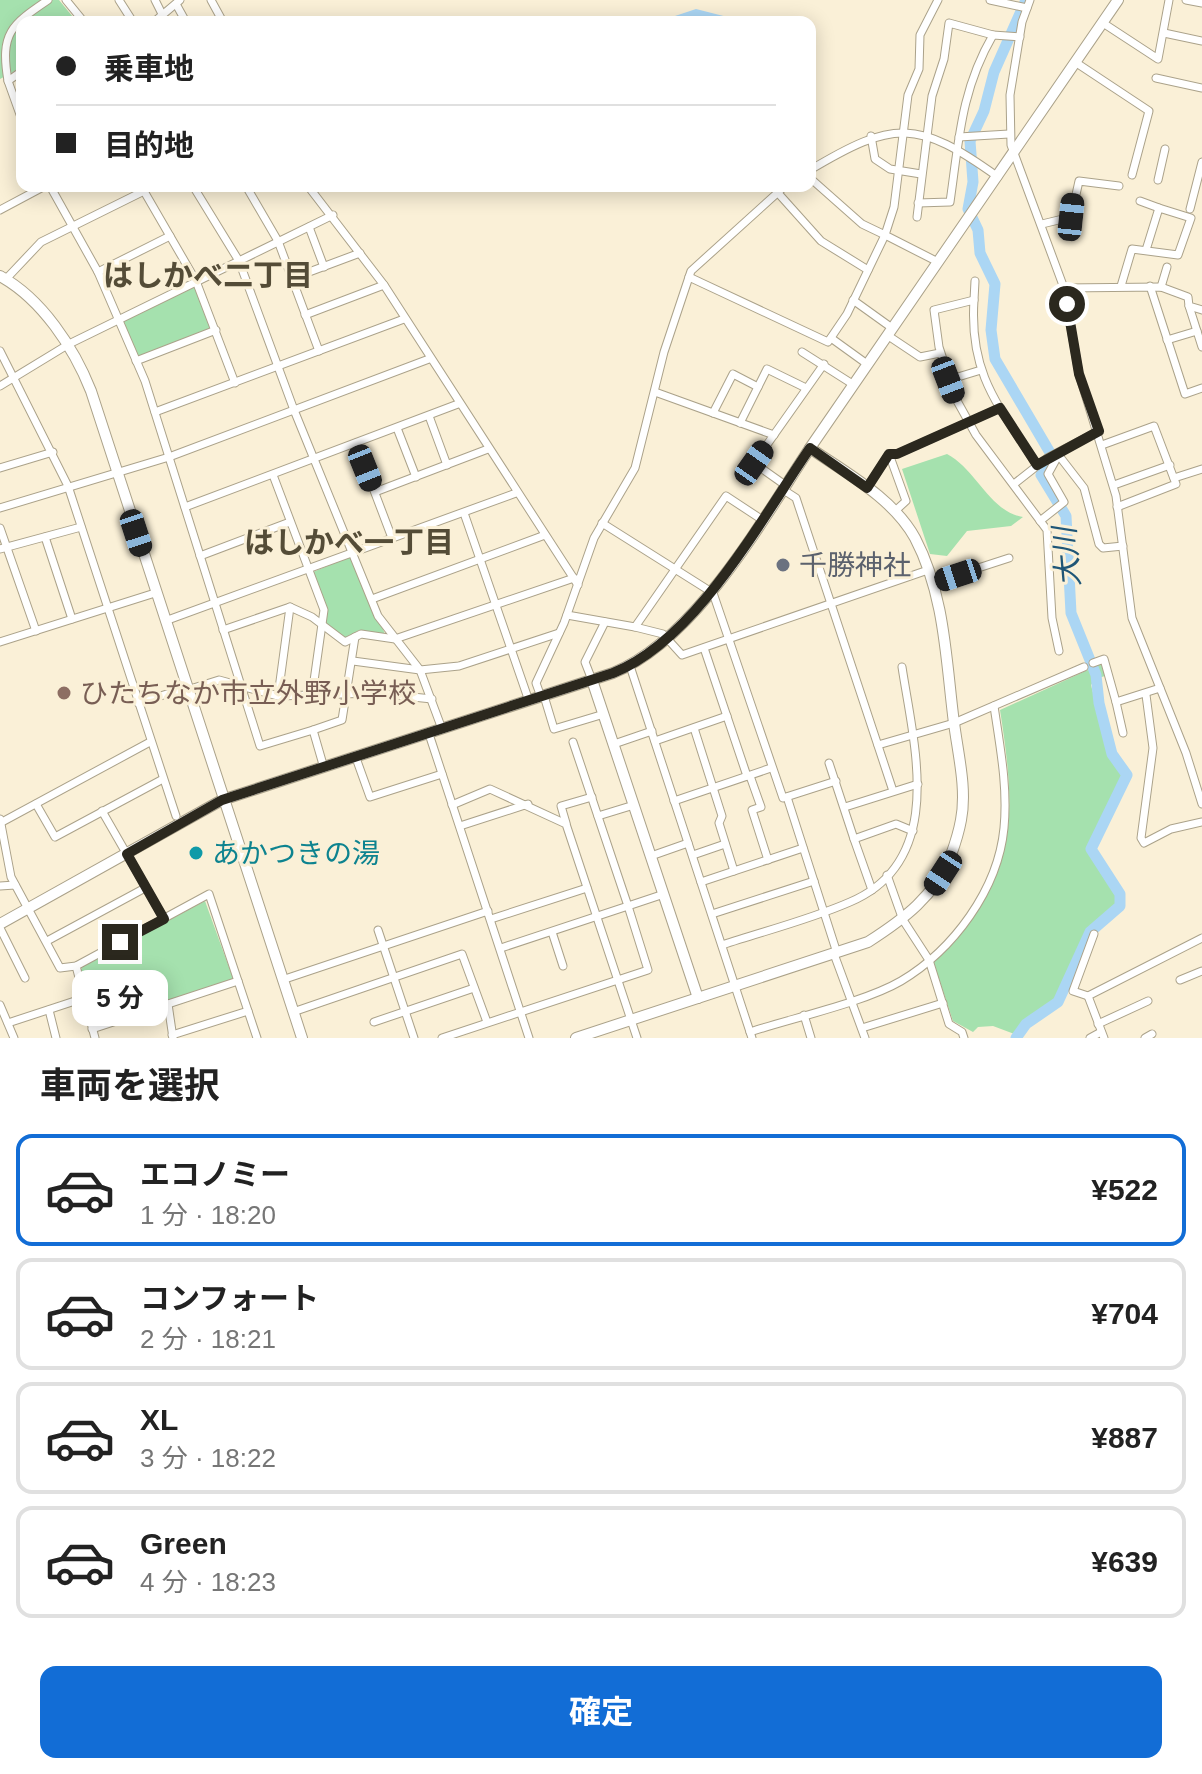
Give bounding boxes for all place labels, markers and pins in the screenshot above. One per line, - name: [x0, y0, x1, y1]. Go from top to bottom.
- place label: 千勝神社: [799, 550, 911, 581]
- marker: 千勝神社: [774, 556, 792, 574]
- place label: ひたちなか市立外野小学校: [80, 678, 416, 709]
- marker: ひたちなか市立外野小学校: [55, 684, 73, 702]
- place label: あかつきの湯: [212, 838, 380, 869]
- marker: あかつきの湯: [187, 844, 205, 862]

